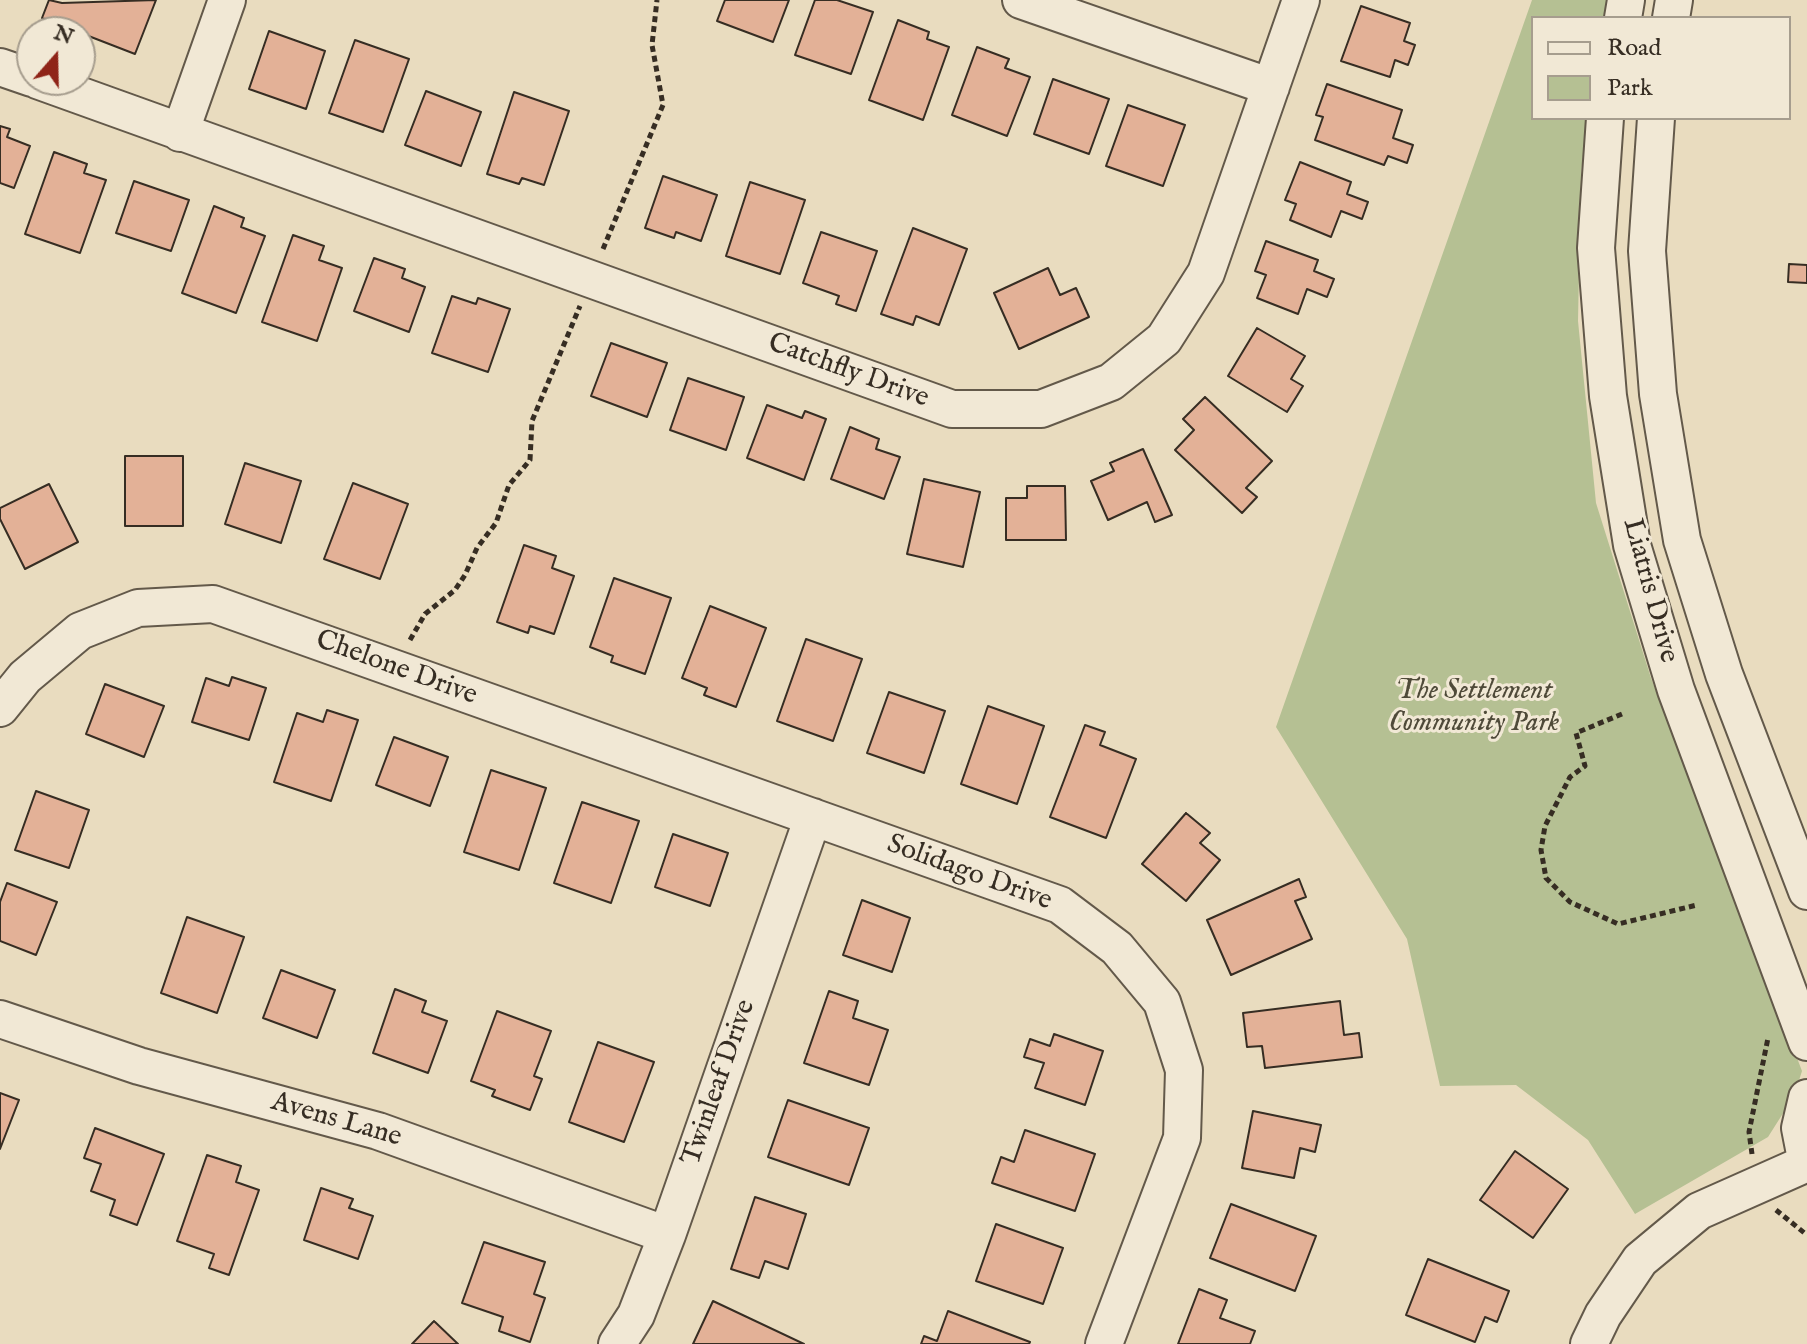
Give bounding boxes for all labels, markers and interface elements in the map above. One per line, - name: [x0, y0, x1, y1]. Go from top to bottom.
- north arrow: [16, 16, 96, 96]
- legend: [1531, 16, 1791, 120]
- text: N: [50, 19, 77, 52]
- text: Road: [1607, 33, 1661, 64]
- text: Park: [1607, 73, 1653, 104]
- street label: Catchfly Drive: [763, 327, 933, 417]
- street label: Liatris Drive: [1614, 515, 1684, 667]
- street label: Chelone Drive: [311, 624, 481, 714]
- park label: The Settlement Community Park: [1389, 675, 1559, 741]
- street label: Solidago Drive: [882, 829, 1056, 919]
- street label: Twinleaf Drive: [676, 996, 764, 1170]
- street label: Avens Lane: [267, 1086, 405, 1156]

